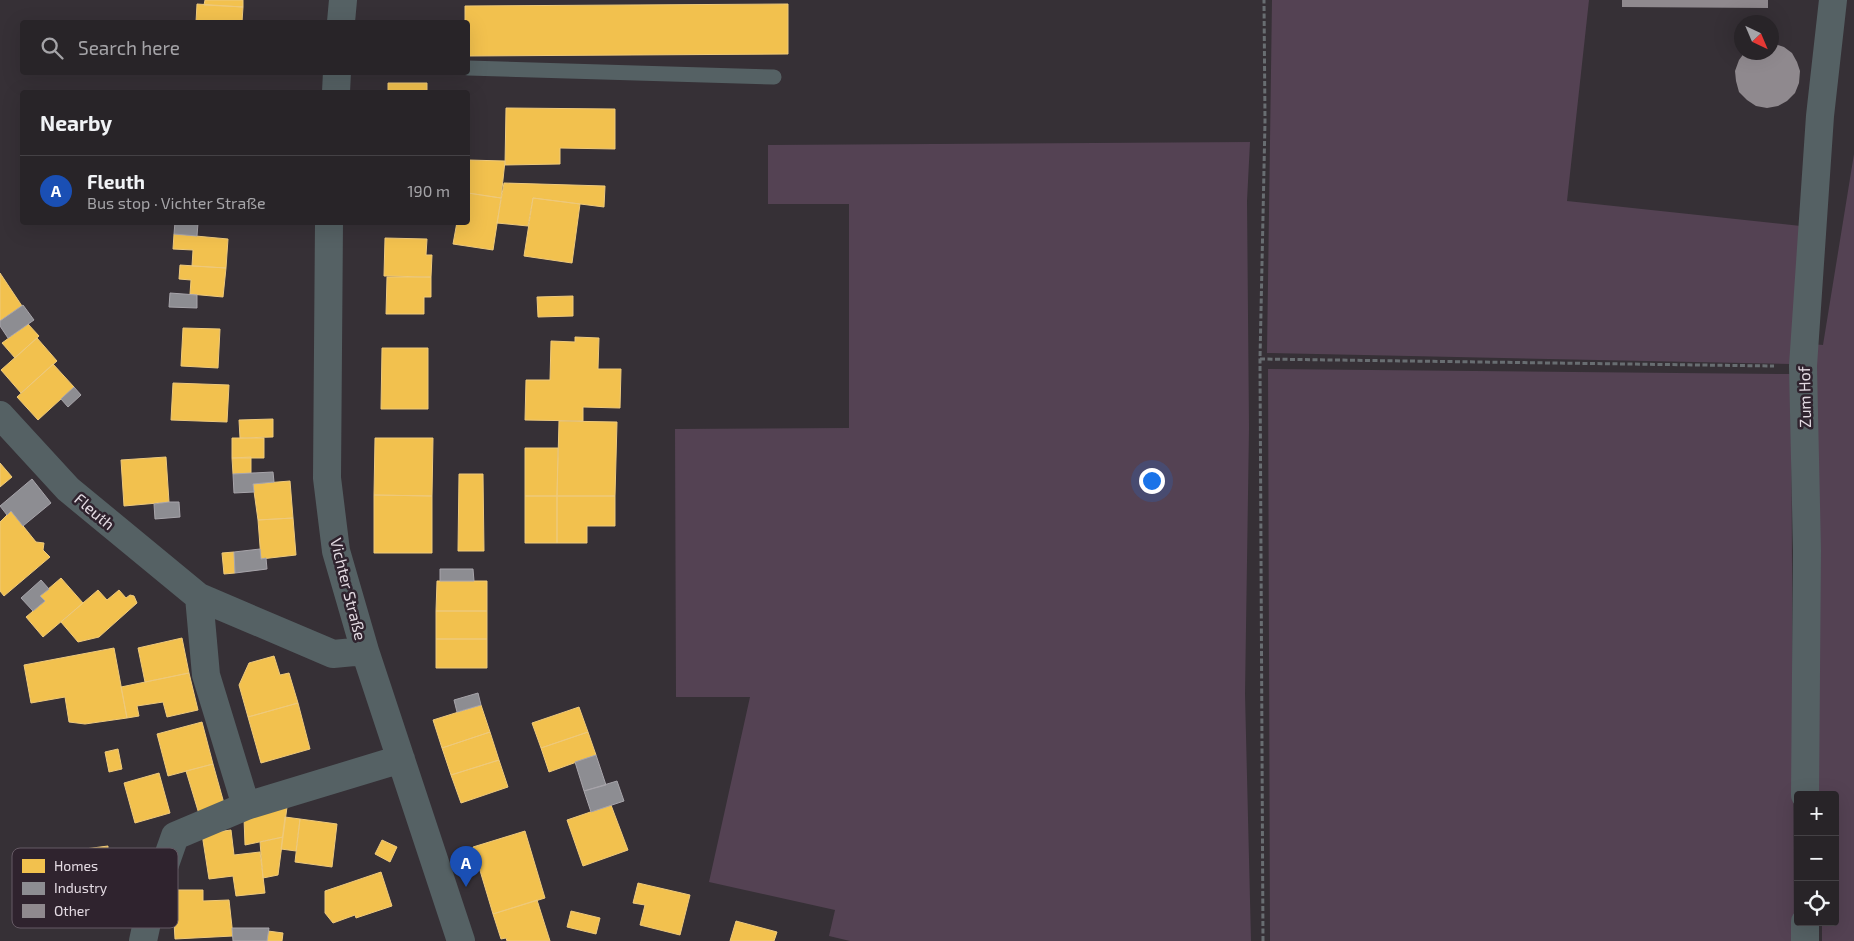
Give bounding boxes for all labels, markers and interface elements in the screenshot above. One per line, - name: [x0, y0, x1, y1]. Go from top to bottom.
- north arrow: [1734, 15, 1779, 60]
- search box: [20, 20, 470, 75]
- icon: search: [38, 34, 66, 62]
- text: Search here: [78, 36, 180, 59]
- text: Nearby: [40, 110, 112, 135]
- text: Fleuth: [87, 170, 145, 193]
- text: A: [51, 181, 61, 200]
- text: 190 m: [407, 181, 450, 200]
- text: Bus stop · Vichter Straße: [87, 193, 266, 212]
- street label: Zum Hof: [1794, 365, 1814, 428]
- your location: [1139, 468, 1165, 494]
- street label: Fleuth: [71, 489, 119, 533]
- street label: Vichter Straße: [327, 536, 371, 642]
- map controls: [1794, 791, 1839, 926]
- button: +: [1794, 791, 1839, 836]
- button: −: [1794, 836, 1839, 881]
- pin: A: [450, 846, 482, 887]
- legend: [12, 848, 178, 928]
- text: Homes: [54, 857, 98, 874]
- text: Industry: [54, 879, 108, 896]
- button: locate: [1794, 881, 1839, 926]
- text: Other: [54, 902, 90, 919]

